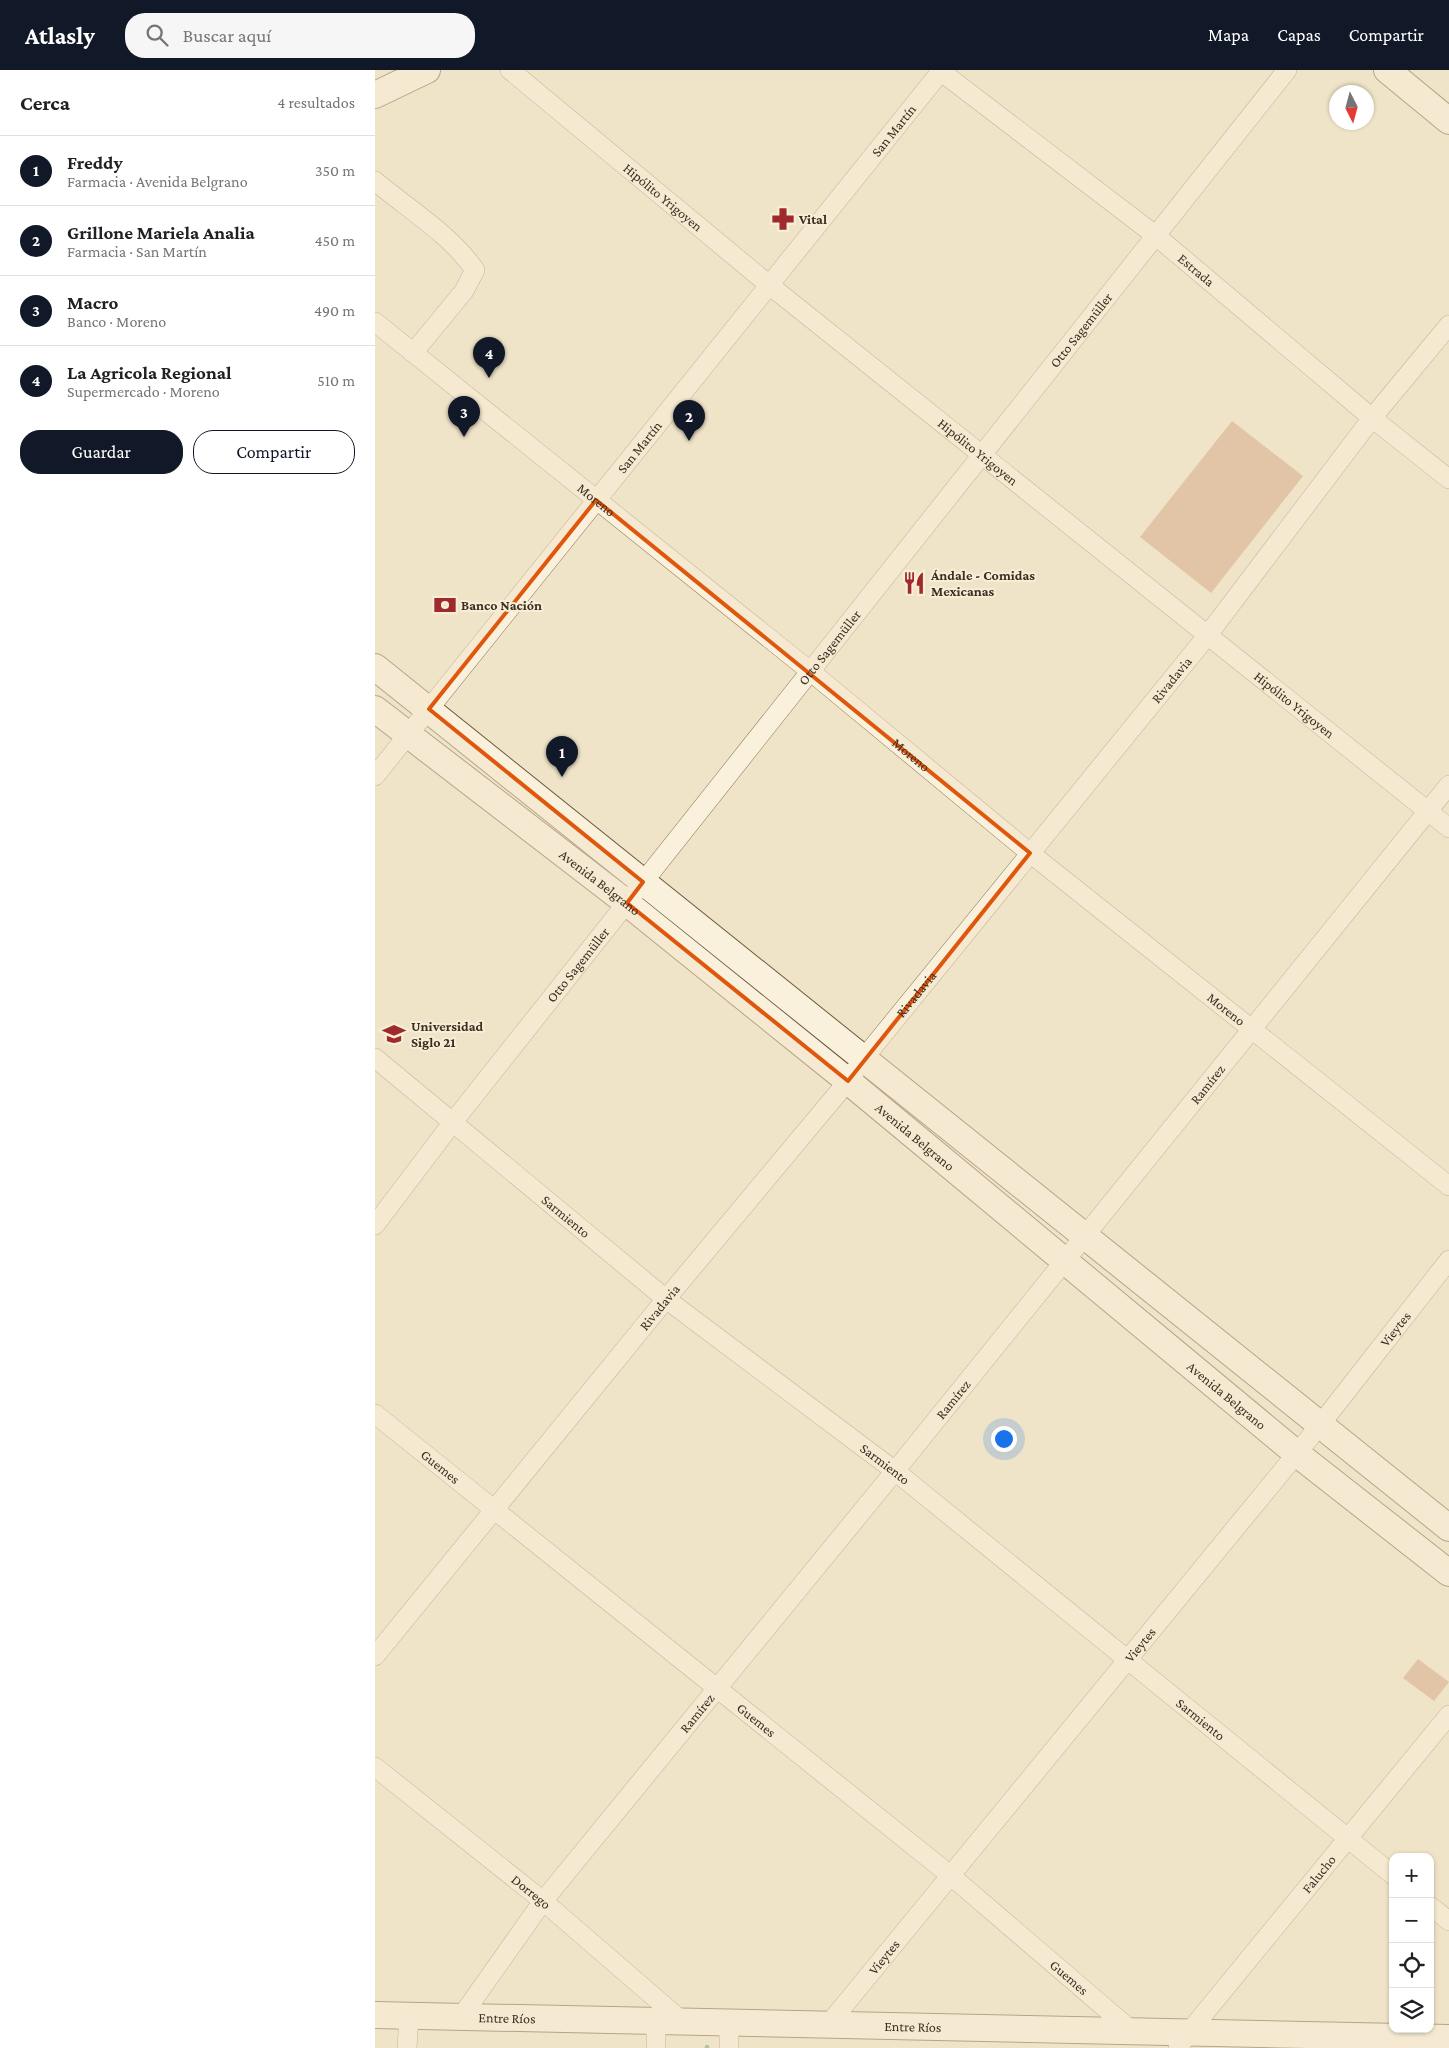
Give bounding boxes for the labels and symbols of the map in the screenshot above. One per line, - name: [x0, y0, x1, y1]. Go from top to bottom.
- north arrow: [1329, 85, 1374, 130]
- street label: San Martín: [868, 101, 919, 160]
- street label: Hipólito Yrigoyen: [620, 160, 706, 235]
- pharmacy icon: Vital: [770, 206, 796, 232]
- place label: Vital: [798, 211, 827, 227]
- street label: Estrada: [1175, 250, 1218, 290]
- street label: Otto Sagemüller: [1046, 289, 1116, 371]
- pin: 4: [473, 337, 505, 378]
- pin: 3: [448, 396, 480, 437]
- pin: 2: [673, 400, 705, 441]
- street label: Hipólito Yrigoyen: [935, 415, 1022, 489]
- street label: San Martín: [614, 417, 665, 476]
- street label: Moreno: [574, 480, 619, 520]
- place label: Ándale - Comidas Mexicanas: [930, 567, 1035, 599]
- restaurant icon: Ándale - Comidas Mexicanas: [901, 570, 927, 596]
- bank icon: Banco Nación: [432, 592, 458, 618]
- place label: Banco Nación: [461, 597, 542, 613]
- street label: Otto Sagemüller: [795, 607, 864, 688]
- street label: Rivadavia: [1148, 653, 1195, 706]
- street label: Hipólito Yrigoyen: [1251, 668, 1338, 742]
- street label: Moreno: [889, 735, 933, 775]
- pin: 1: [546, 736, 578, 777]
- street label: Avenida Belgrano: [556, 846, 644, 919]
- street label: Otto Sagemüller: [543, 924, 612, 1005]
- street label: Rivadavia: [893, 967, 940, 1020]
- street label: Moreno: [1204, 989, 1249, 1029]
- place label: Universidad Siglo 21: [411, 1018, 483, 1050]
- school or university icon: Universidad Siglo 21: [381, 1021, 407, 1047]
- street label: Ramírez: [1187, 1061, 1228, 1107]
- street label: Avenida Belgrano: [872, 1099, 958, 1174]
- street label: Sarmiento: [539, 1191, 594, 1241]
- street label: Rivadavia: [636, 1281, 683, 1333]
- street label: Vieytes: [1376, 1308, 1414, 1350]
- street label: Avenida Belgrano: [1184, 1358, 1269, 1433]
- street label: Ramírez: [932, 1376, 974, 1422]
- your location: [991, 1426, 1017, 1452]
- street label: Sarmiento: [857, 1440, 913, 1488]
- street label: Guemes: [418, 1446, 463, 1487]
- street label: Vieytes: [1121, 1624, 1159, 1665]
- street label: Ramírez: [676, 1690, 718, 1736]
- street label: Sarmiento: [1173, 1695, 1228, 1744]
- street label: Guemes: [734, 1699, 779, 1740]
- street label: Falucho: [1298, 1852, 1339, 1896]
- street label: Dorrego: [508, 1871, 554, 1912]
- street label: Vieytes: [865, 1936, 903, 1978]
- street label: Guemes: [1047, 1956, 1092, 1998]
- street label: Entre Ríos: [478, 2009, 536, 2026]
- street label: Entre Ríos: [884, 2018, 942, 2035]

